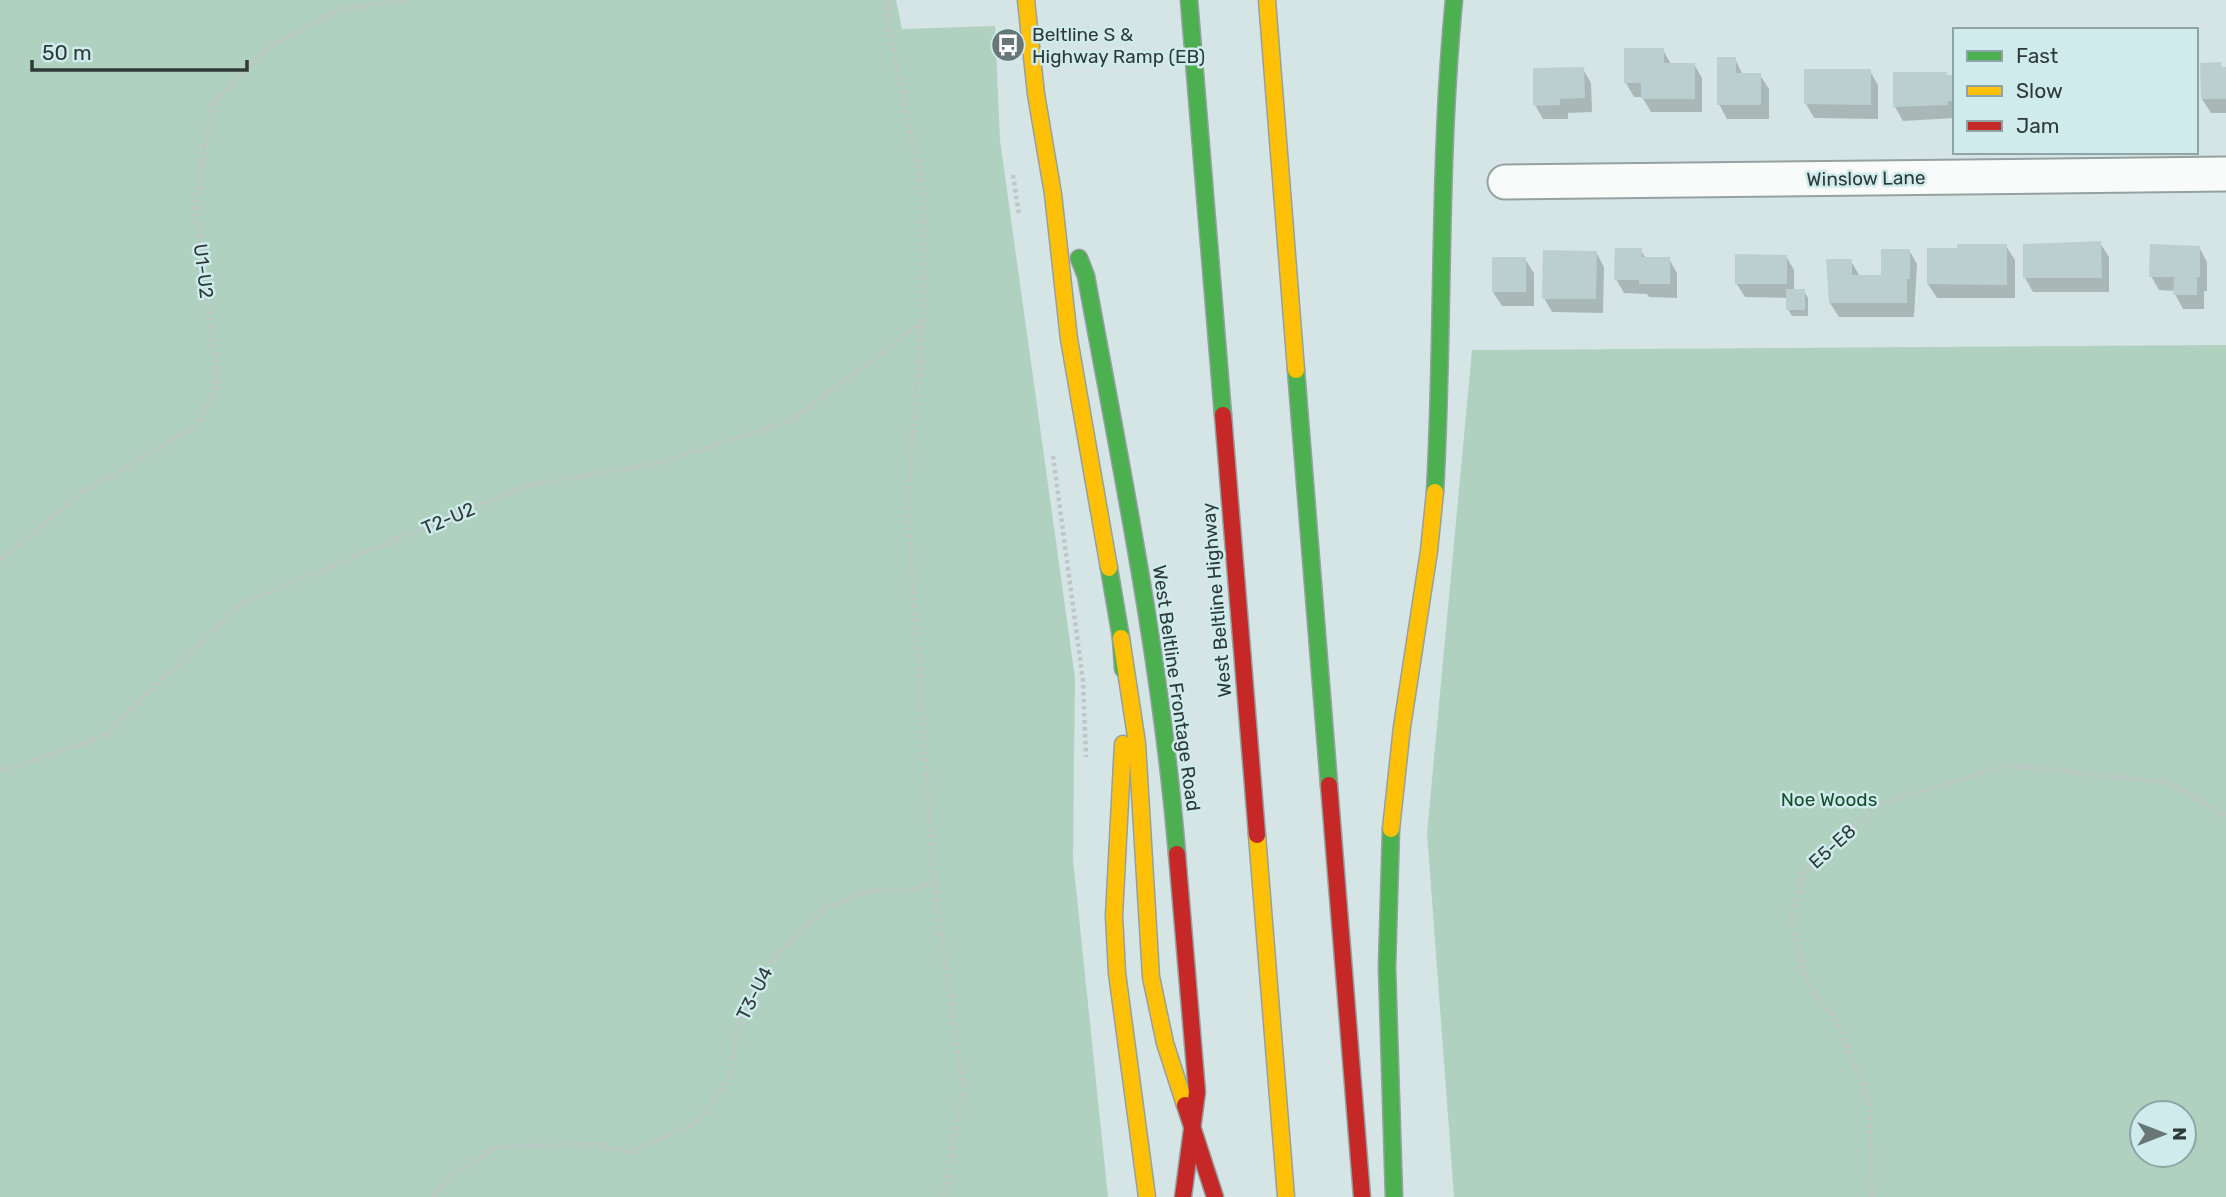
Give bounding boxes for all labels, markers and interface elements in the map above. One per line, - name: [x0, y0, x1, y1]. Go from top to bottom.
- place label: Beltline S & Highway Ramp (EB): [1032, 23, 1205, 68]
- bus stop icon: Beltline S & Highway Ramp (EB): [989, 26, 1027, 64]
- scale bar: [32, 28, 247, 72]
- legend: [1953, 28, 2198, 154]
- text: 50 m: [42, 40, 92, 65]
- text: Fast: [2016, 43, 2058, 68]
- text: Slow: [2016, 78, 2063, 103]
- text: Jam: [2016, 113, 2060, 138]
- street label: Winslow Lane: [1806, 166, 1926, 191]
- street label: U1-U2: [189, 242, 218, 300]
- street label: T2-U2: [418, 497, 478, 540]
- street label: West Beltline Highway: [1197, 502, 1236, 698]
- street label: West Beltline Frontage Road: [1148, 563, 1205, 813]
- park label: Noe Woods: [1781, 788, 1877, 811]
- street label: E5-E8: [1804, 819, 1861, 873]
- street label: T3-U4: [731, 963, 778, 1024]
- north arrow: [2128, 1099, 2198, 1169]
- text: N: [2168, 1127, 2191, 1141]

